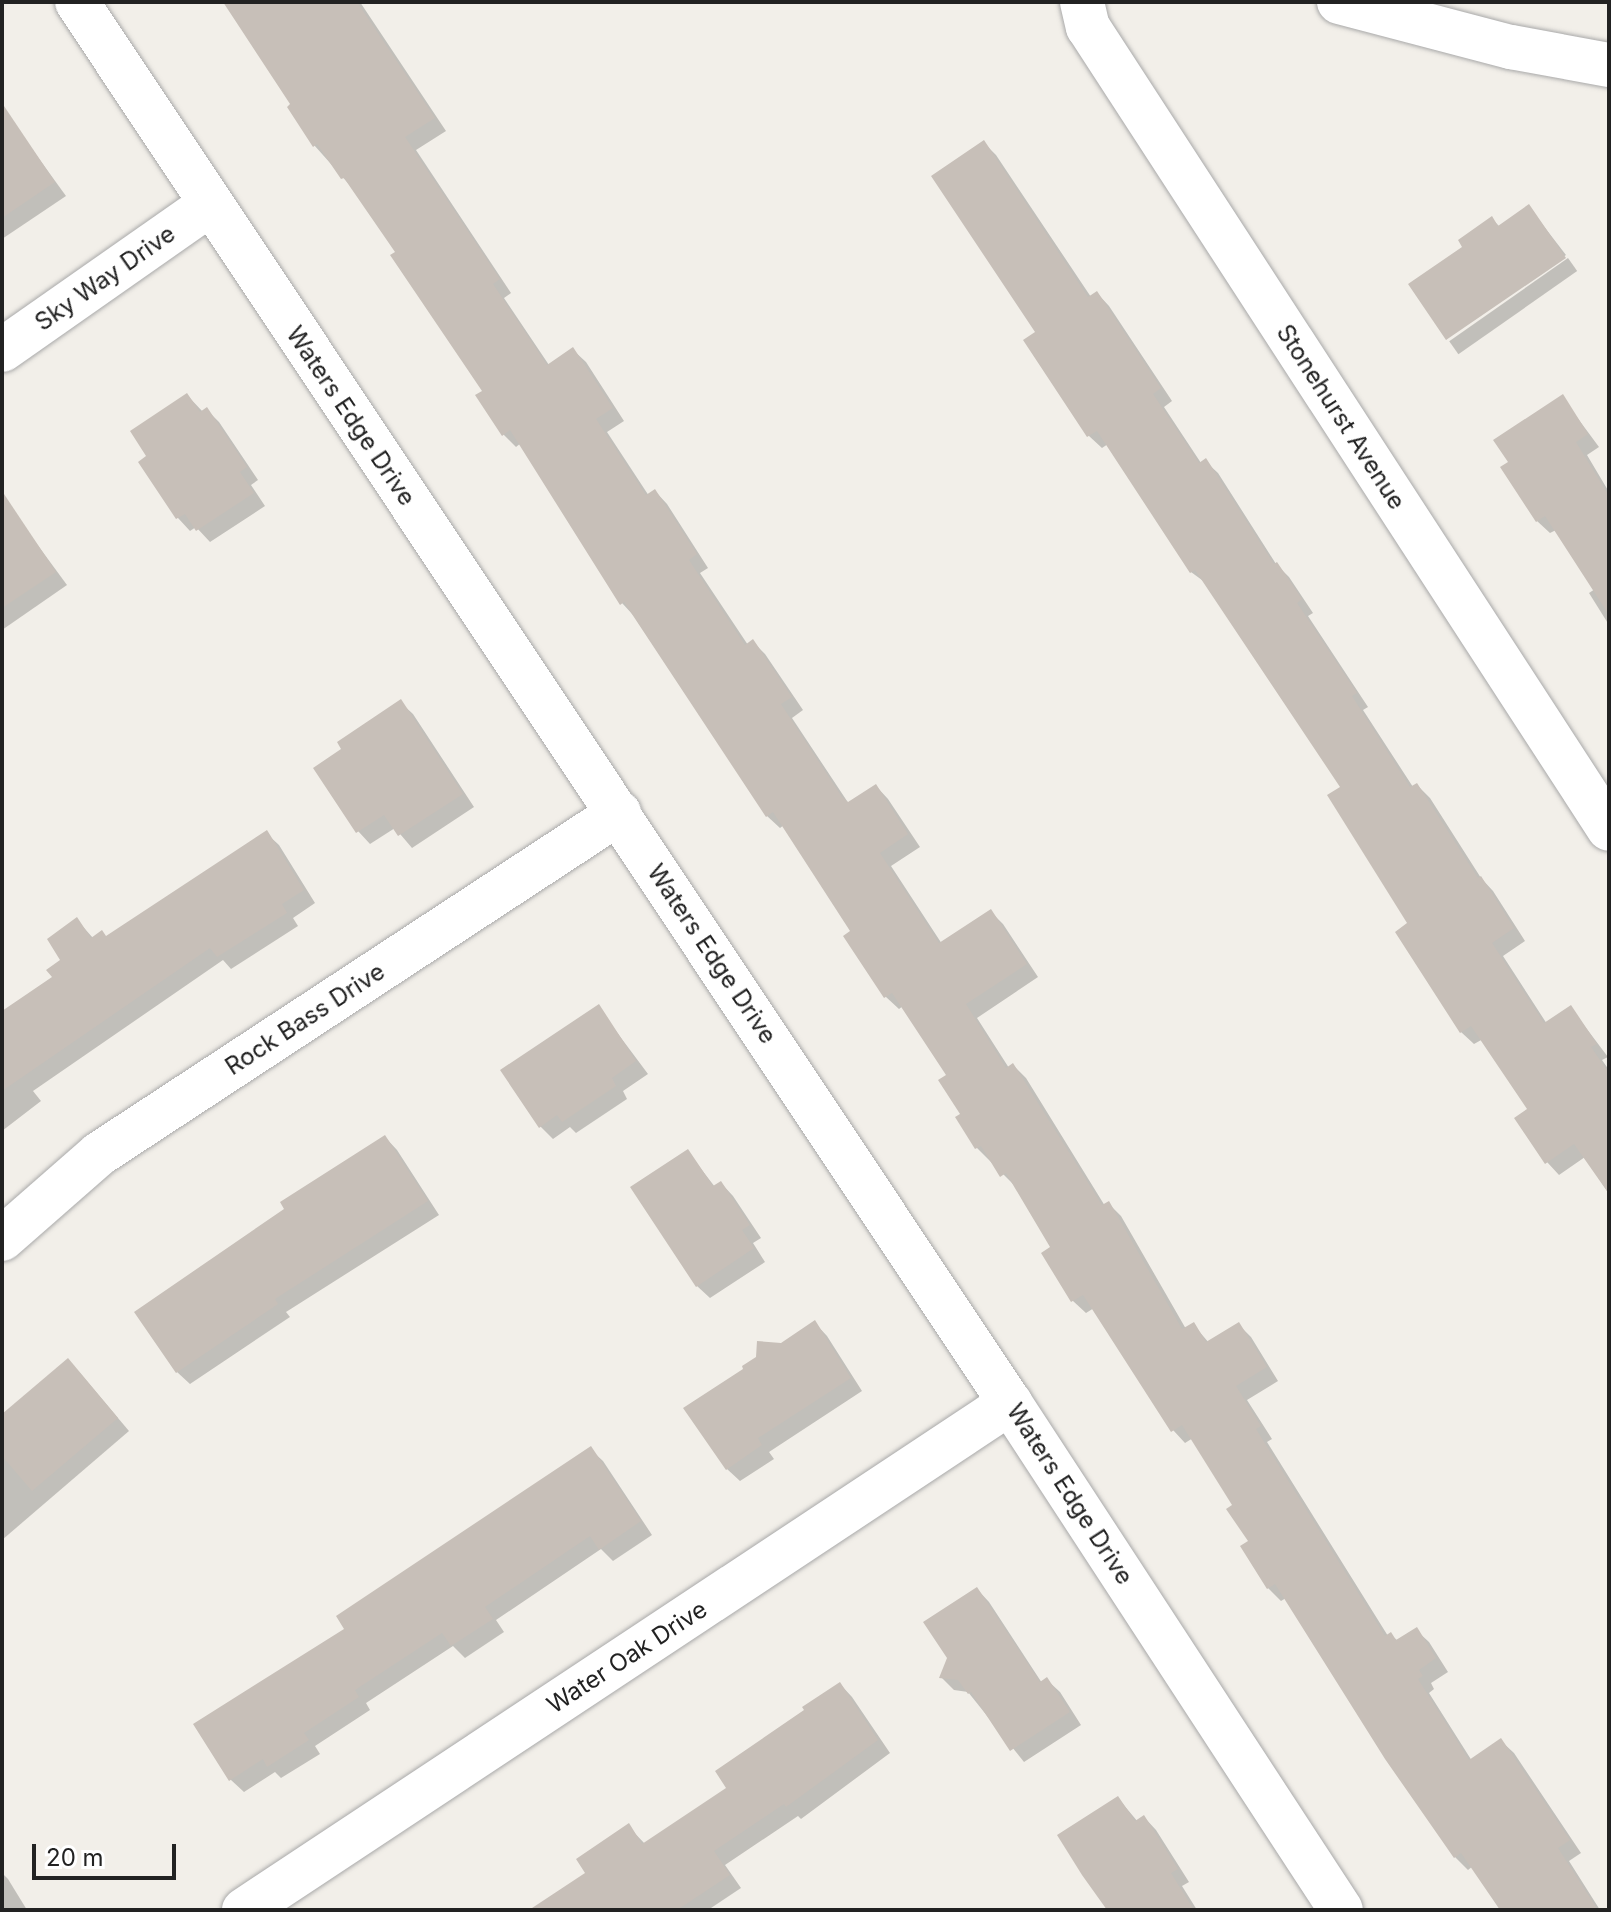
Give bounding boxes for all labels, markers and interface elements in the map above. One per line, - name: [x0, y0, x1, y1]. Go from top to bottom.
- street label: Sky Way Drive: [30, 219, 180, 337]
- street label: Stonehurst Avenue: [1270, 319, 1412, 515]
- street label: Waters Edge Drive: [280, 321, 422, 511]
- street label: Waters Edge Drive: [641, 859, 783, 1049]
- street label: Rock Bass Drive: [220, 957, 390, 1081]
- street label: Waters Edge Drive: [1001, 1398, 1139, 1590]
- street label: Water Oak Drive: [542, 1595, 712, 1719]
- scale bar: [36, 1828, 180, 1878]
- text: 20 m: [46, 1843, 104, 1872]

